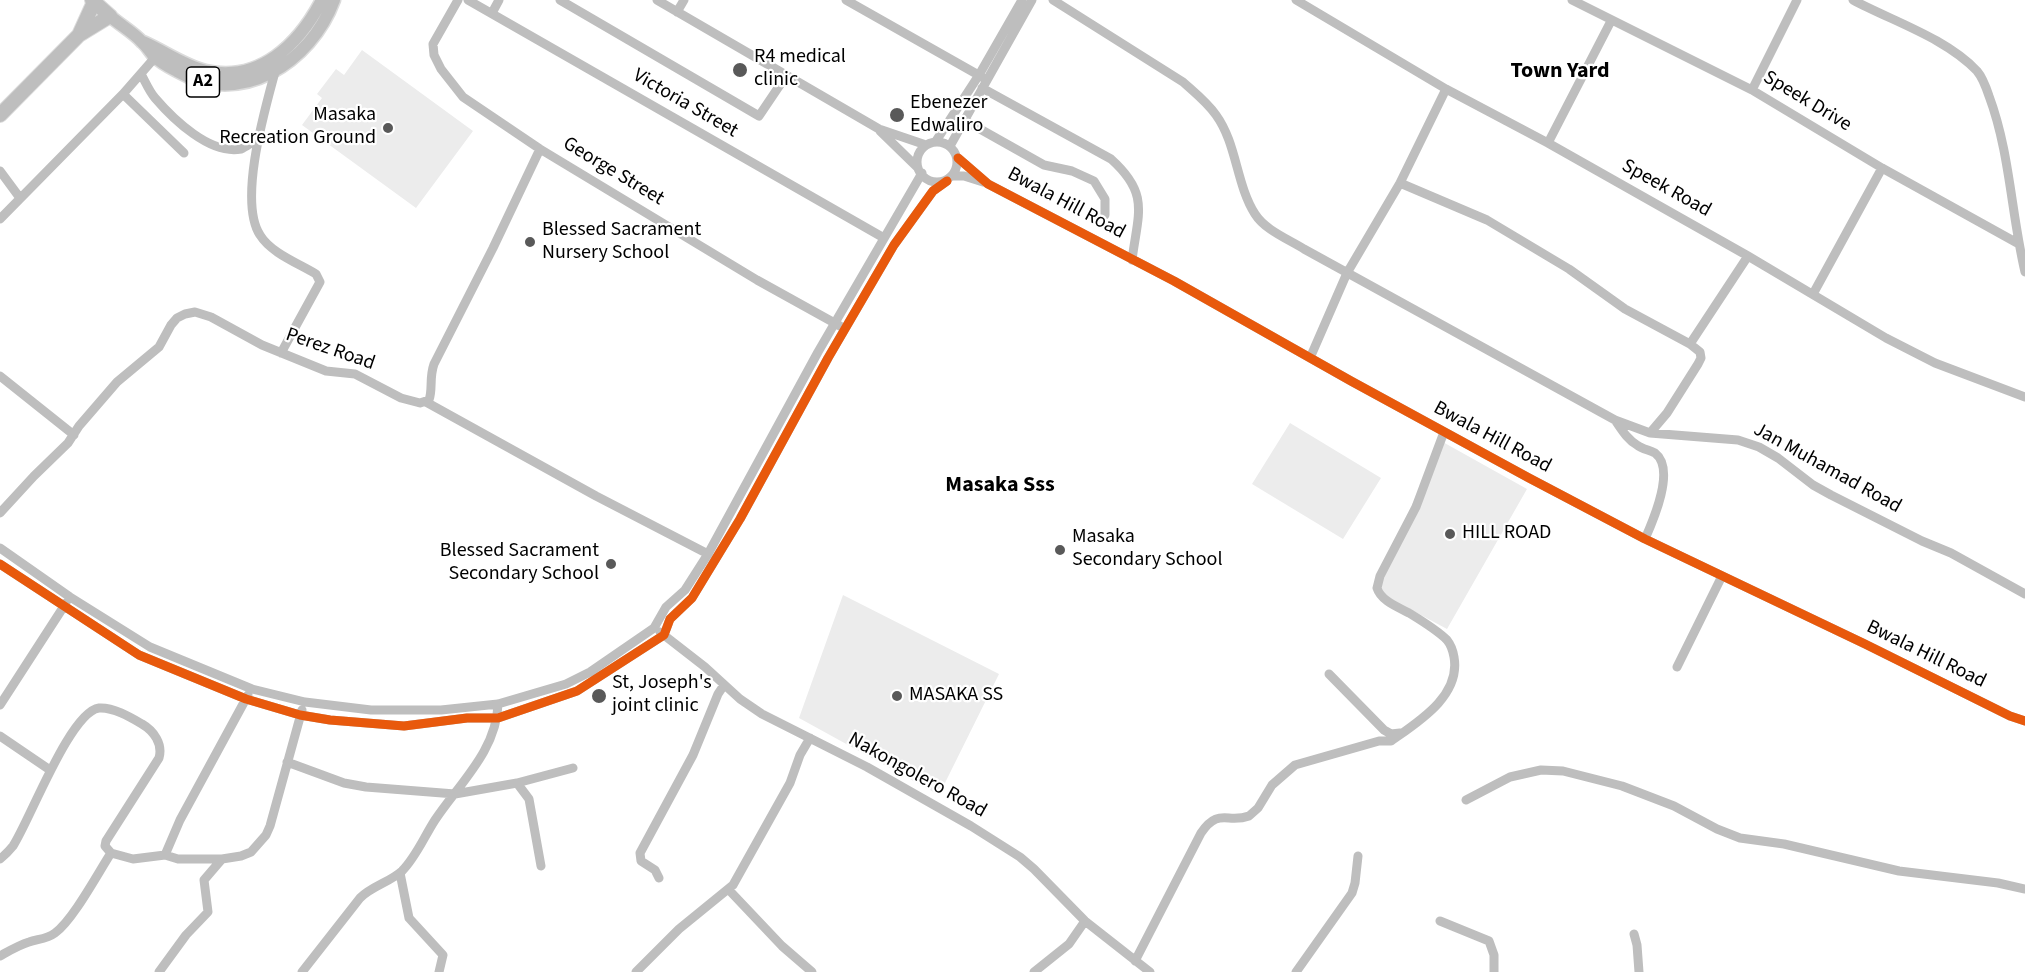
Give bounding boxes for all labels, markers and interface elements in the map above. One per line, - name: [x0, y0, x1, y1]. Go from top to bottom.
- place label: R4 medical clinic: [754, 46, 846, 93]
- district label: Town Yard: [1510, 59, 1610, 85]
- marker: R4 medical clinic: [731, 61, 749, 79]
- street label: Victoria Street: [628, 64, 742, 144]
- street label: Speek Drive: [1758, 66, 1856, 138]
- road number: A2: [186, 67, 220, 97]
- place label: Ebenezer Edwaliro: [910, 92, 988, 139]
- place label: Masaka Recreation Ground: [219, 104, 376, 151]
- marker: Ebenezer Edwaliro: [888, 106, 906, 124]
- marker: Masaka Recreation Ground: [381, 121, 395, 135]
- street label: George Street: [558, 132, 668, 212]
- street label: Speek Road: [1617, 155, 1715, 223]
- street label: Bwala Hill Road: [1003, 163, 1129, 245]
- place label: Blessed Sacrament Nursery School: [542, 219, 701, 266]
- marker: Blessed Sacrament Nursery School: [523, 235, 537, 249]
- street label: Perez Road: [282, 324, 378, 376]
- street label: Bwala Hill Road: [1429, 397, 1555, 479]
- street label: Jan Muhamad Road: [1749, 418, 1905, 520]
- district label: Masaka Sss: [945, 473, 1055, 499]
- place label: HILL ROAD: [1462, 522, 1551, 546]
- place label: Masaka Secondary School: [1072, 526, 1223, 573]
- marker: HILL ROAD: [1443, 527, 1457, 541]
- place label: Blessed Sacrament Secondary School: [440, 540, 599, 587]
- marker: Masaka Secondary School: [1053, 543, 1067, 557]
- marker: Blessed Sacrament Secondary School: [604, 557, 618, 571]
- street label: Bwala Hill Road: [1862, 616, 1990, 694]
- place label: St, Joseph's joint clinic: [612, 672, 712, 719]
- place label: MASAKA SS: [909, 684, 1003, 708]
- marker: St, Joseph's joint clinic: [590, 687, 608, 705]
- marker: MASAKA SS: [890, 689, 904, 703]
- street label: Nakongolero Road: [844, 728, 990, 824]

